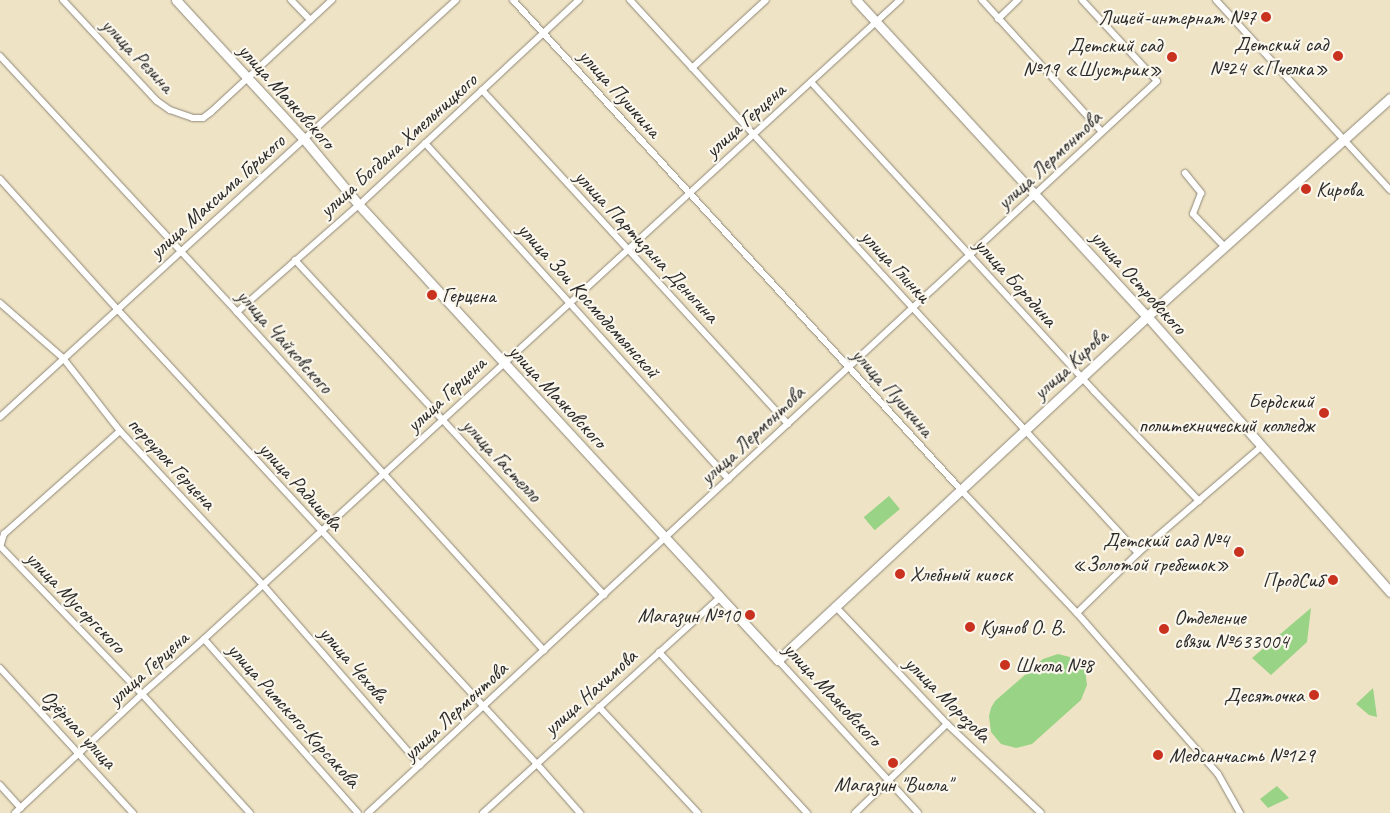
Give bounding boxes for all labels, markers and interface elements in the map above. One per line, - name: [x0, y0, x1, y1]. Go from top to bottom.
- place label: Лицей-интернат №7: [1098, 4, 1256, 30]
- marker: Лицей-интернат №7: [1260, 11, 1272, 23]
- street label: улица Резина: [96, 13, 180, 97]
- place label: Детский сад №24 «Пчелка»: [1210, 31, 1328, 81]
- place label: Детский сад №19 «Шустрик»: [1023, 32, 1162, 82]
- street label: улица Маяковского: [233, 38, 341, 154]
- street label: улица Пушкина: [573, 43, 667, 143]
- marker: Детский сад №24 «Пчелка»: [1332, 50, 1344, 62]
- marker: Детский сад №19 «Шустрик»: [1166, 51, 1178, 63]
- street label: улица Богдана Хмельницкого: [314, 68, 482, 222]
- street label: улица Герцена: [700, 78, 790, 162]
- street label: улица Лермонтова: [991, 105, 1107, 215]
- street label: улица Максима Горького: [145, 129, 289, 263]
- street label: улица Партизана Деньгина: [568, 163, 726, 329]
- place label: Кирова: [1316, 176, 1363, 202]
- marker: Кирова: [1300, 183, 1312, 195]
- street label: улица Зои Космодемьянской: [513, 217, 665, 383]
- street label: улица Глинки: [856, 224, 936, 308]
- street label: улица Островского: [1085, 224, 1193, 340]
- street label: улица Бородина: [970, 232, 1062, 332]
- place label: Герцена: [442, 282, 496, 308]
- street label: улица Чайковского: [232, 284, 338, 398]
- marker: Герцена: [426, 289, 438, 301]
- street label: улица Кирова: [1028, 323, 1112, 405]
- street label: улица Маяковского: [503, 338, 613, 454]
- street label: улица Пушкина: [846, 342, 940, 442]
- street label: улица Герцена: [401, 351, 491, 437]
- street label: улица Лермонтова: [694, 380, 810, 490]
- place label: Бердский политехнический колледж: [1139, 388, 1314, 438]
- marker: Бердский политехнический колледж: [1318, 407, 1330, 419]
- street label: переулок Герцена: [123, 412, 221, 514]
- street label: улица Гастелло: [456, 412, 548, 508]
- street label: улица Радищева: [253, 435, 349, 537]
- place label: Детский сад №4 «Золотой гребешок»: [1072, 527, 1229, 577]
- street label: улица Мусоргского: [21, 546, 131, 658]
- marker: Детский сад №4 «Золотой гребешок»: [1233, 546, 1245, 558]
- place label: Хлебный киоск: [910, 561, 1013, 587]
- place label: ПродСиб: [1263, 567, 1323, 593]
- marker: Хлебный киоск: [894, 568, 906, 580]
- marker: ПродСиб: [1327, 574, 1339, 586]
- place label: Магазин №10: [637, 602, 740, 628]
- place label: Отделение связи №633004: [1174, 604, 1289, 654]
- marker: Магазин №10: [744, 609, 756, 621]
- place label: Куянов О. В.: [980, 614, 1065, 640]
- street label: улица Чехова: [314, 621, 394, 707]
- marker: Куянов О. В.: [964, 621, 976, 633]
- marker: Отделение связи №633004: [1158, 623, 1170, 635]
- street label: улица Герцена: [103, 626, 193, 710]
- street label: улица Маяковского: [778, 636, 888, 752]
- street label: улица Римского-Корсакова: [222, 637, 366, 793]
- street label: улица Нахимова: [538, 643, 642, 741]
- street label: улица Морозова: [899, 650, 997, 748]
- place label: Школа №8: [1015, 652, 1093, 678]
- street label: улица Лермонтова: [397, 656, 513, 766]
- marker: Школа №8: [999, 659, 1011, 671]
- place label: Десяточка: [1224, 682, 1304, 708]
- street label: Озёрная улица: [36, 684, 122, 774]
- marker: Десяточка: [1308, 689, 1320, 701]
- place label: Медсанчасть №129: [1169, 742, 1315, 768]
- marker: Медсанчасть №129: [1151, 748, 1165, 762]
- marker: Магазин "Виола": [887, 757, 899, 769]
- place label: Магазин "Виола": [834, 771, 952, 797]

